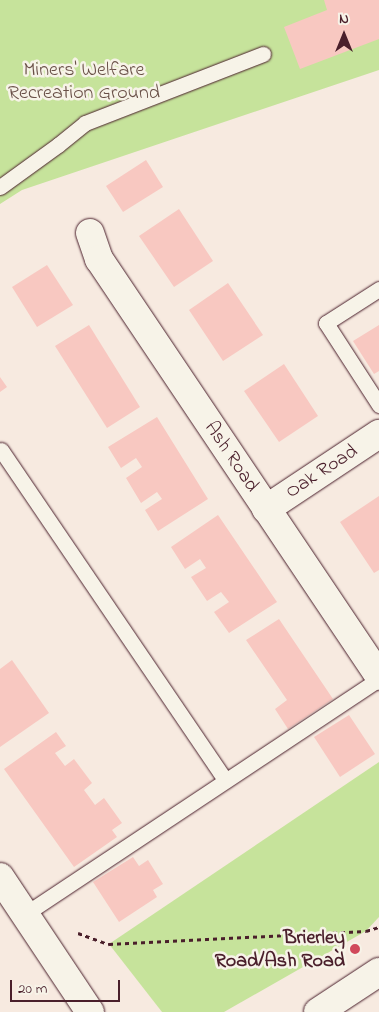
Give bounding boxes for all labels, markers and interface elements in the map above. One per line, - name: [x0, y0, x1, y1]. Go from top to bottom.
- text: N: [339, 9, 349, 30]
- north arrow: [319, 10, 369, 60]
- park label: Miners' Welfare Recreation Ground: [8, 59, 160, 106]
- street label: Ash Road: [199, 417, 263, 497]
- street label: Oak Road: [281, 440, 363, 504]
- place label: Brierley Road/Ash Road: [215, 926, 345, 973]
- marker: Brierley Road/Ash Road: [349, 943, 361, 955]
- scale bar: [12, 970, 122, 1002]
- text: 20 m: [18, 978, 47, 1000]

